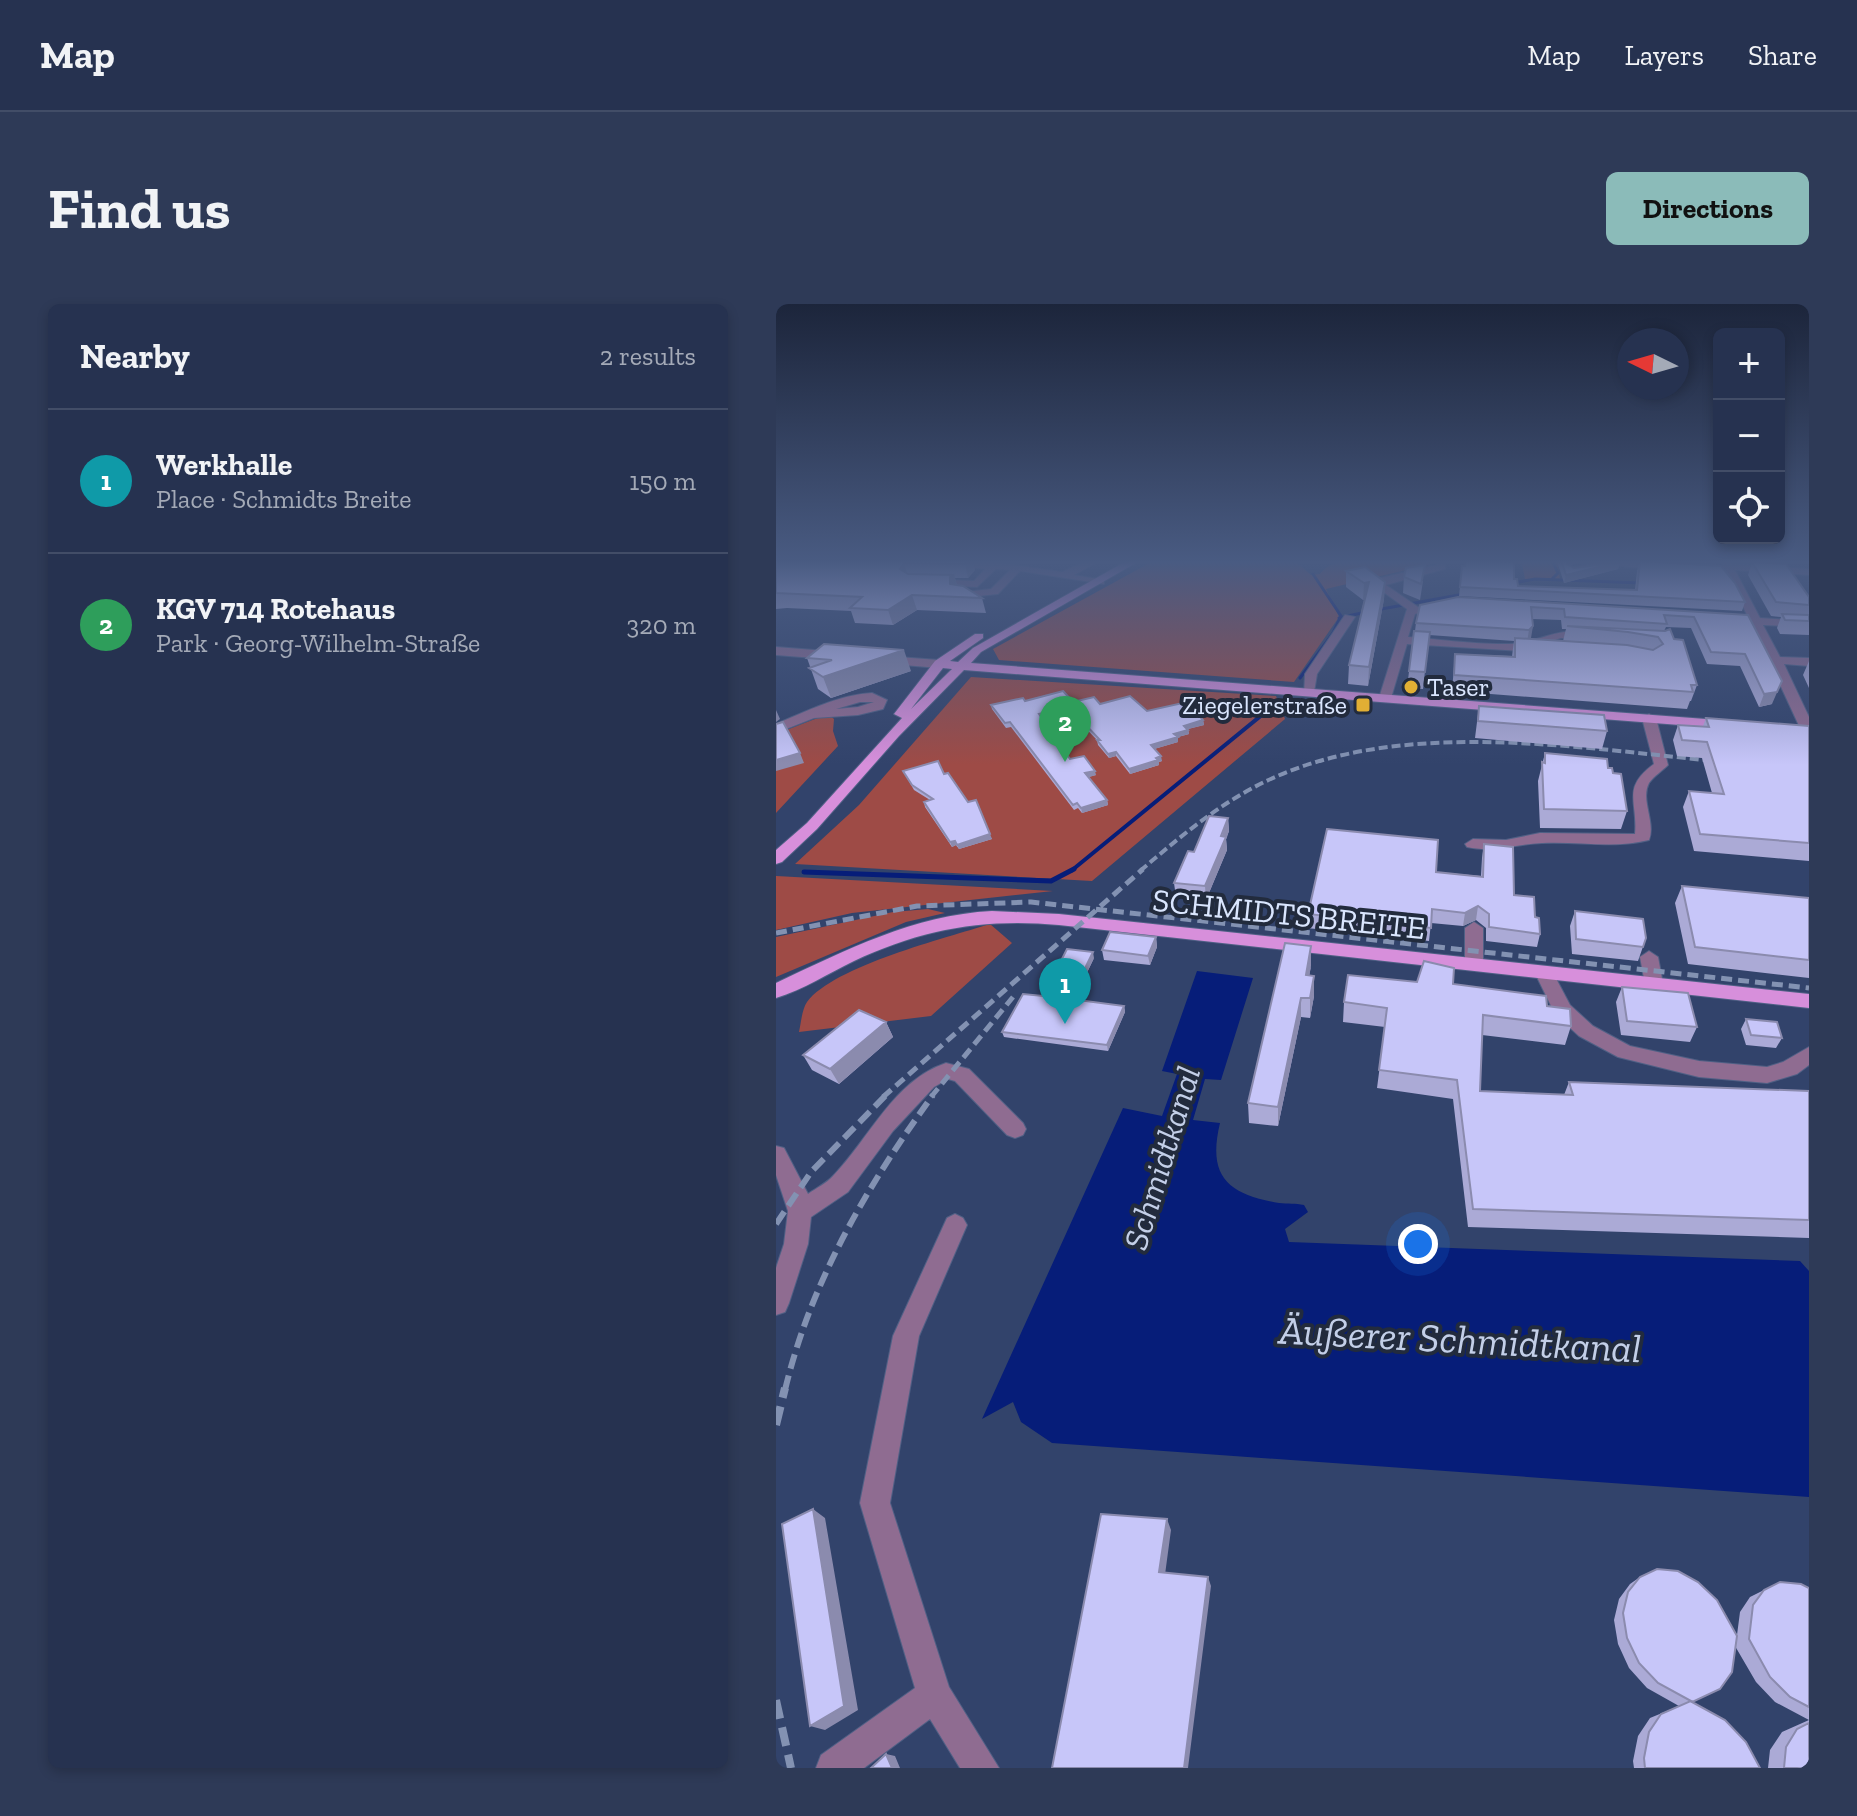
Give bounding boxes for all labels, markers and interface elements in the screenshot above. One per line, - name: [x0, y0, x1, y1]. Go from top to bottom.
- text: Map: [40, 32, 115, 78]
- text: Map: [1527, 39, 1581, 72]
- text: Layers: [1625, 39, 1704, 72]
- text: Share: [1748, 39, 1817, 72]
- button: Directions: [1606, 172, 1809, 245]
- text: Find us: [48, 175, 231, 242]
- north arrow: [1617, 328, 1689, 400]
- map controls: [1713, 328, 1785, 544]
- button: +: [1713, 328, 1785, 400]
- text: Nearby: [80, 336, 190, 377]
- text: 2 results: [600, 340, 696, 372]
- button: −: [1713, 400, 1785, 472]
- text: Werkhalle: [156, 447, 292, 483]
- text: 1: [101, 465, 111, 497]
- text: 150 m: [629, 465, 696, 497]
- button: locate: [1713, 472, 1785, 544]
- text: Place · Schmidts Breite: [156, 483, 411, 515]
- text: KGV 714 Rotehaus: [156, 591, 395, 627]
- text: 2: [99, 609, 113, 641]
- text: 320 m: [627, 609, 696, 641]
- text: Park · Georg-Wilhelm-Straße: [156, 627, 480, 659]
- place label: Taser: [1427, 671, 1489, 703]
- marker: Taser: [1402, 678, 1420, 696]
- place label: Ziegelerstraße: [1182, 689, 1347, 721]
- pin: 2: [1039, 696, 1091, 762]
- marker: Ziegelerstraße: [1354, 696, 1372, 714]
- street label: SCHMIDTS BREITE: [1151, 881, 1427, 947]
- pin: 1: [1039, 958, 1091, 1024]
- water label: Schmidtkanal: [1115, 1061, 1209, 1255]
- your location: [1398, 1224, 1438, 1264]
- water label: Äußerer Schmidtkanal: [1276, 1305, 1643, 1372]

